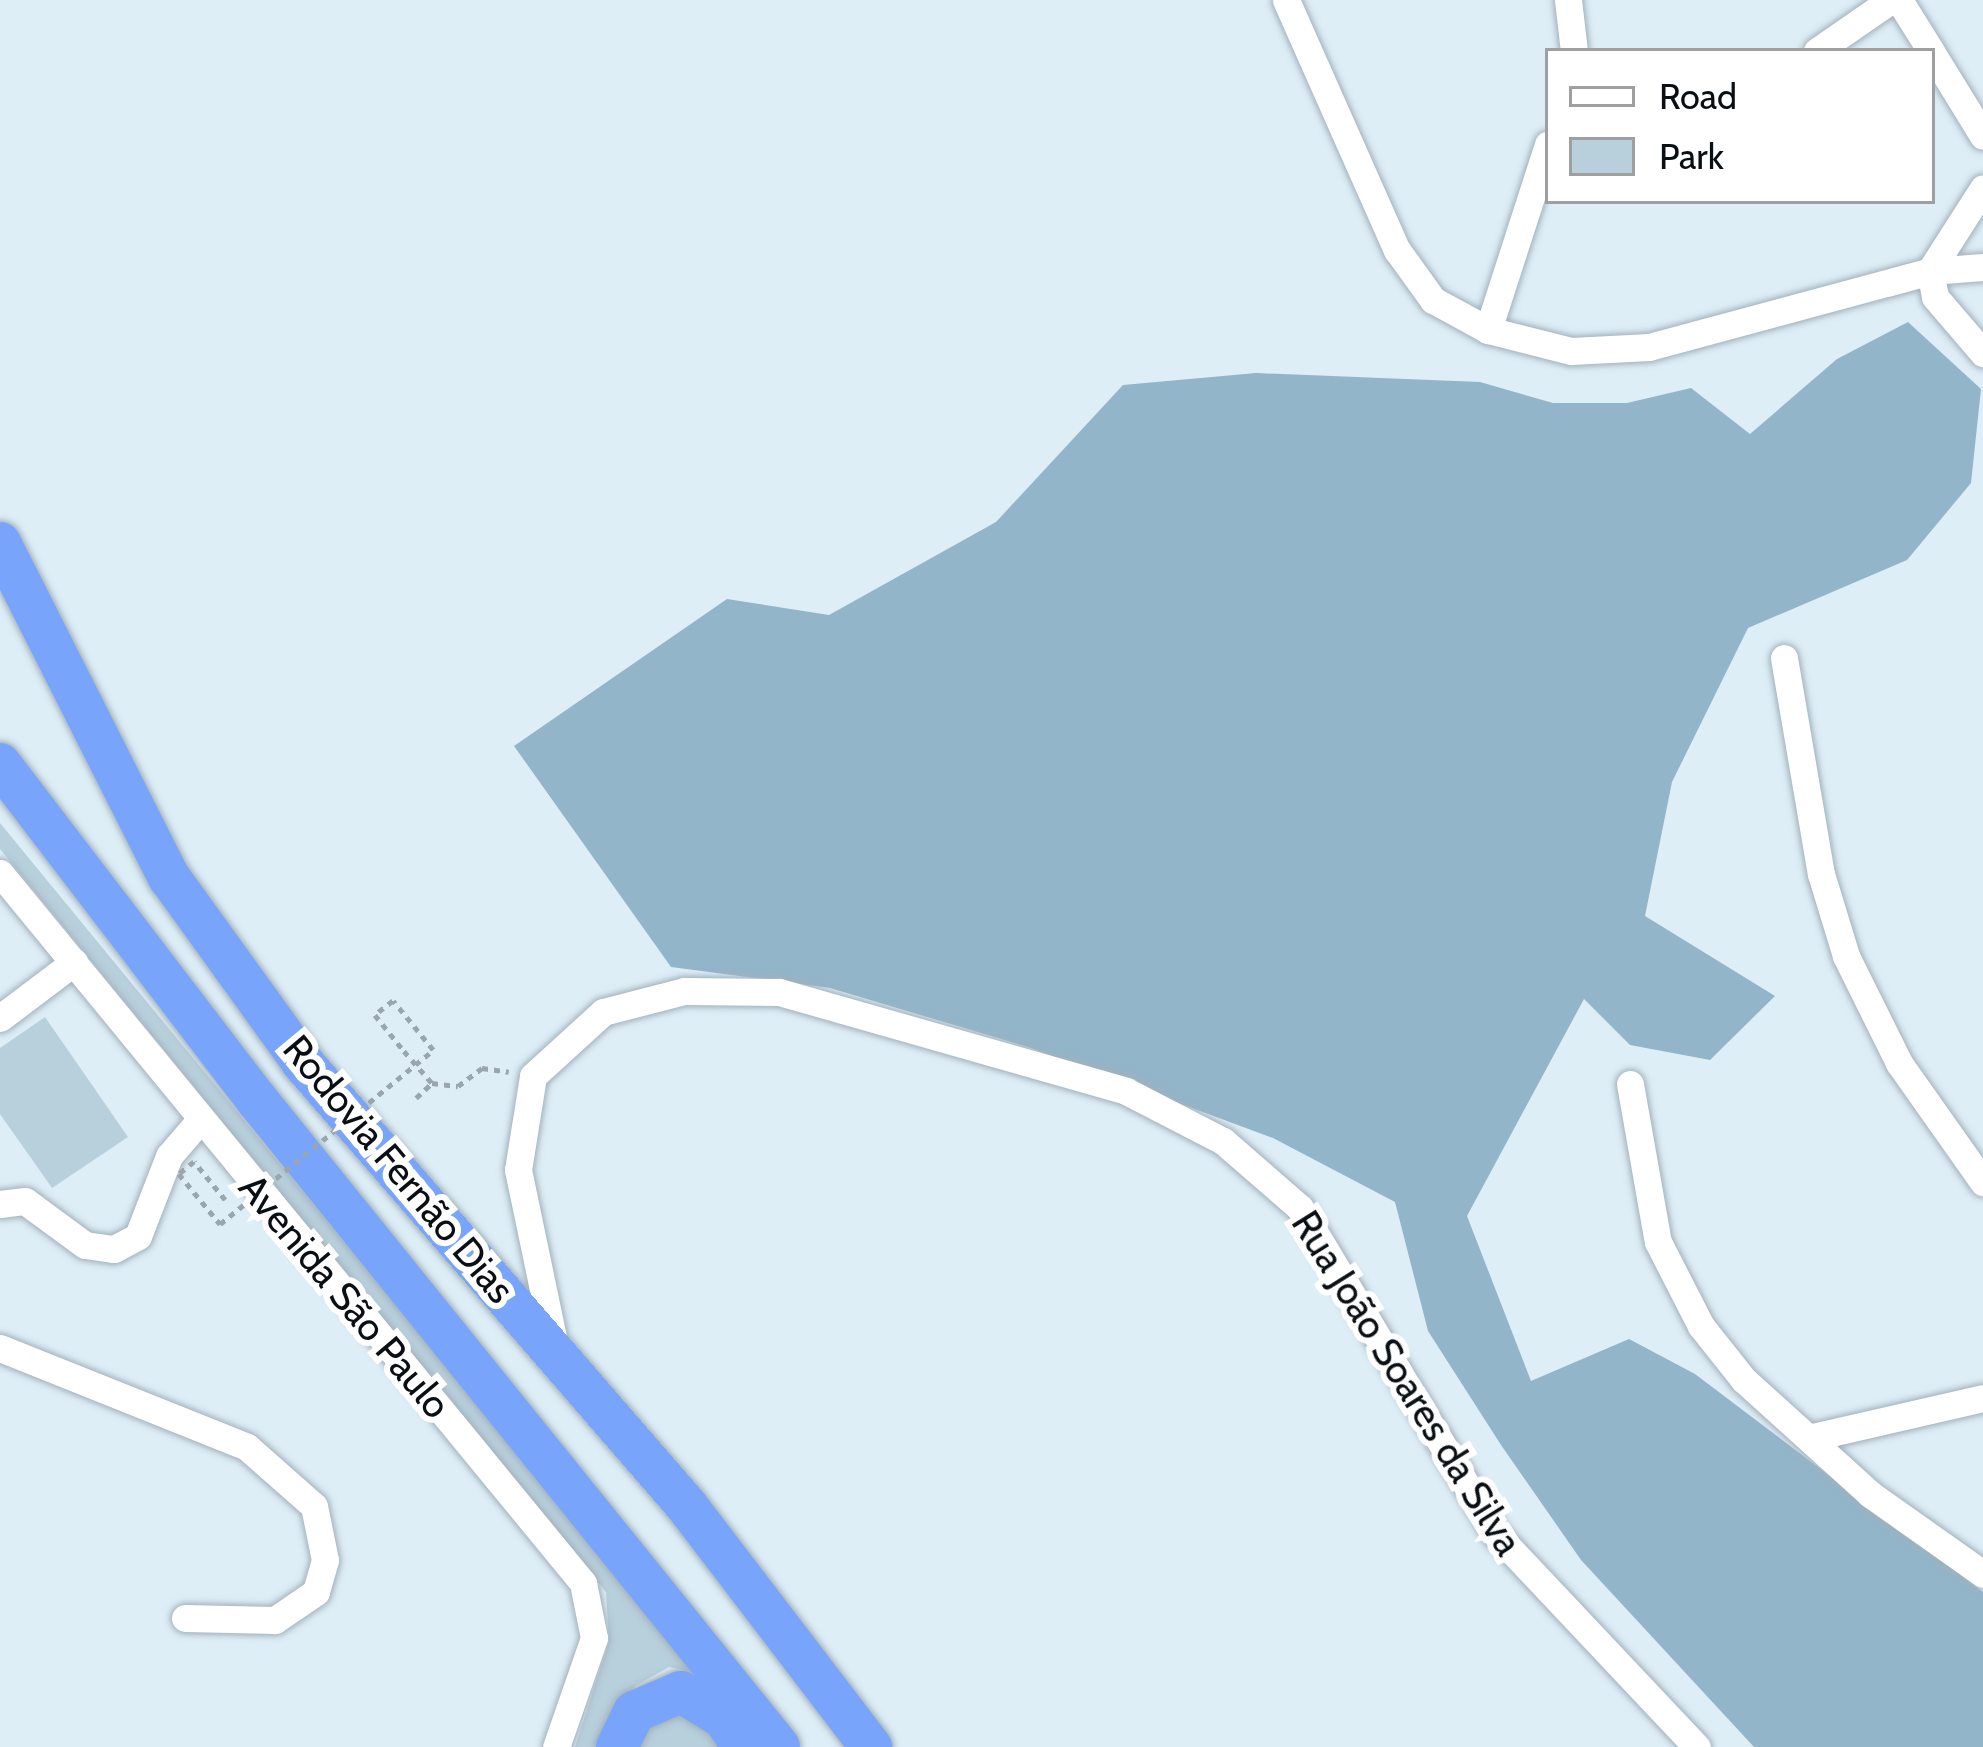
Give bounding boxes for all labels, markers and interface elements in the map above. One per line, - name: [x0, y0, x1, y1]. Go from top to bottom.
- legend: [1545, 48, 1935, 204]
- text: Road: [1659, 74, 1737, 118]
- text: Park: [1659, 134, 1724, 178]
- street label: Rodovia Fernão Dias: [273, 1026, 525, 1312]
- street label: Avenida São Paulo: [229, 1165, 461, 1427]
- street label: Rua João Soares da Silva: [1282, 1202, 1532, 1564]

